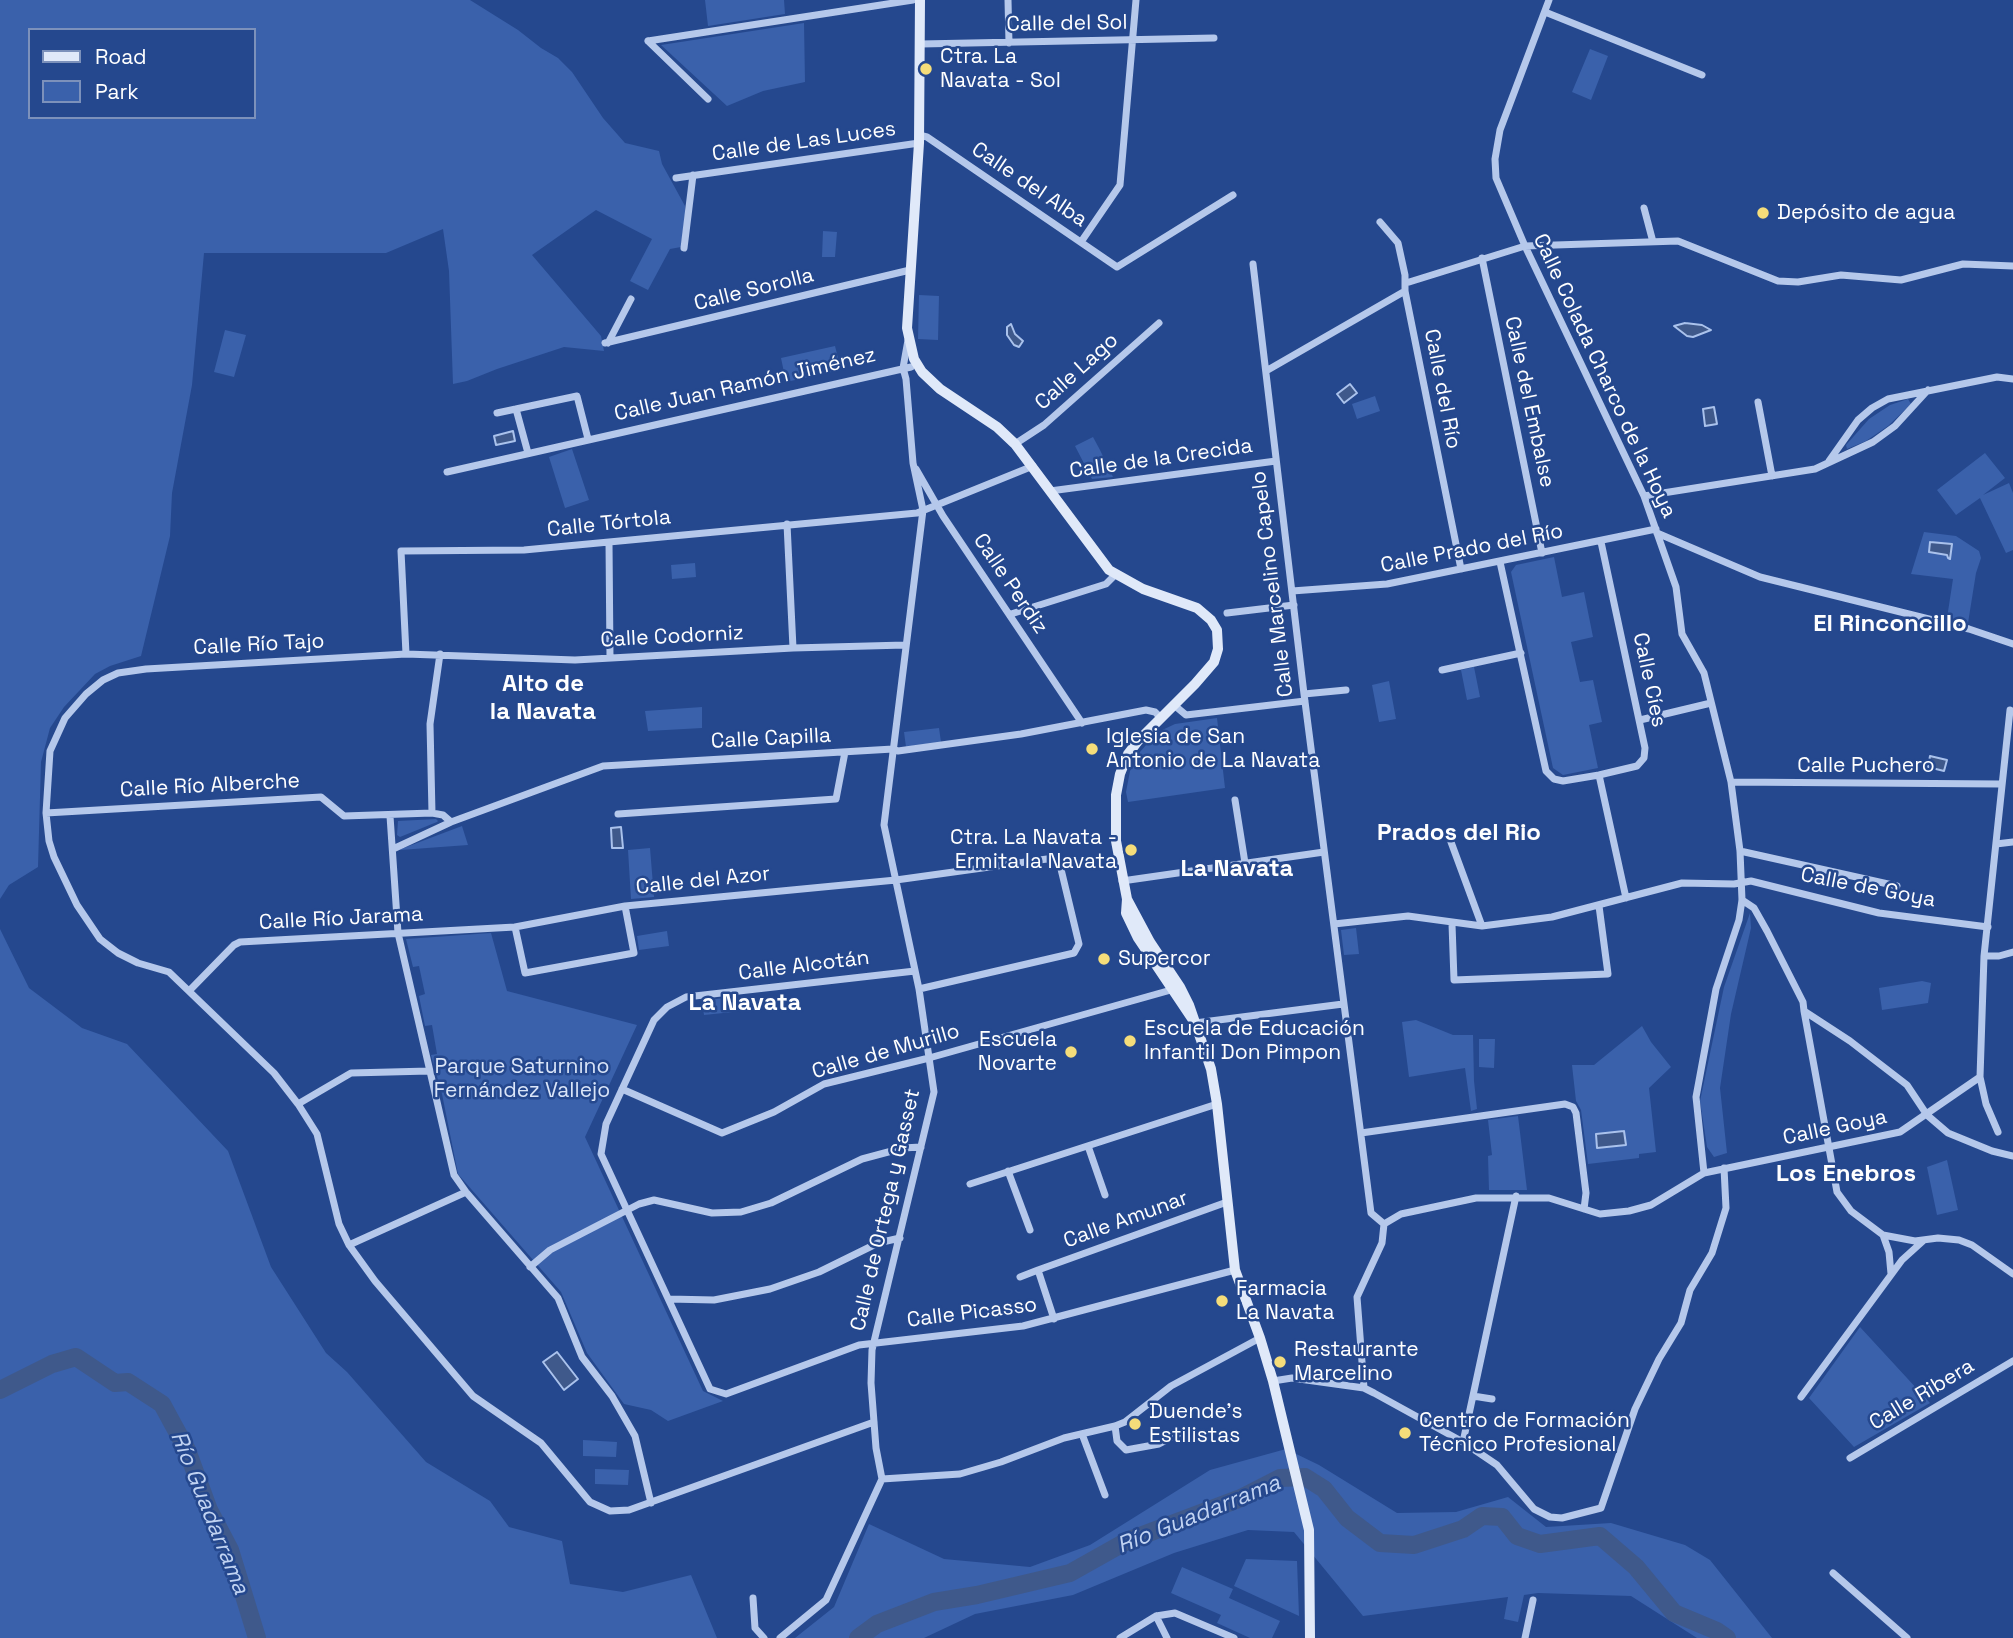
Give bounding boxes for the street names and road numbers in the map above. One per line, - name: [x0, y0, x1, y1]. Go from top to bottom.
- street label: Calle del Sol: [1006, 10, 1128, 38]
- street label: Calle de Las Luces: [711, 117, 897, 167]
- street label: Calle del Alba: [966, 137, 1092, 233]
- street label: Calle Colada Charco de la Hoya: [1527, 230, 1681, 522]
- street label: Calle Sorolla: [692, 263, 816, 317]
- street label: Calle del Embalse: [1499, 314, 1559, 490]
- street label: Calle del Río: [1418, 327, 1466, 451]
- street label: Calle Lago: [1030, 328, 1124, 416]
- street label: Calle Juan Ramón Jiménez: [612, 343, 878, 427]
- street label: Calle de la Crecida: [1068, 434, 1254, 484]
- street label: Calle Marcelino Capelo: [1247, 470, 1299, 698]
- street label: Calle Tórtola: [546, 505, 672, 543]
- street label: Calle Prado del Río: [1379, 519, 1565, 579]
- street label: Calle Perdiz: [967, 529, 1053, 639]
- street label: Calle Codorniz: [600, 621, 744, 653]
- street label: Calle Río Tajo: [193, 629, 325, 661]
- street label: Calle Cíes: [1627, 631, 1671, 729]
- street label: Calle Capilla: [710, 723, 832, 755]
- street label: Calle Puchero: [1797, 753, 1935, 779]
- street label: Calle Río Alberche: [119, 769, 301, 803]
- street label: Calle del Azor: [635, 861, 771, 901]
- street label: Calle de Goya: [1798, 863, 1938, 913]
- street label: Calle Río Jarama: [258, 902, 424, 936]
- street label: Calle Alcotán: [737, 945, 871, 987]
- street label: Calle de Murillo: [809, 1019, 963, 1085]
- street label: Calle de Ortega y Gasset: [846, 1087, 926, 1333]
- street label: Calle Goya: [1781, 1105, 1889, 1151]
- street label: Calle Amunar: [1060, 1186, 1192, 1254]
- street label: Calle Picasso: [905, 1293, 1039, 1333]
- street label: Calle Ribera: [1865, 1354, 1979, 1436]

